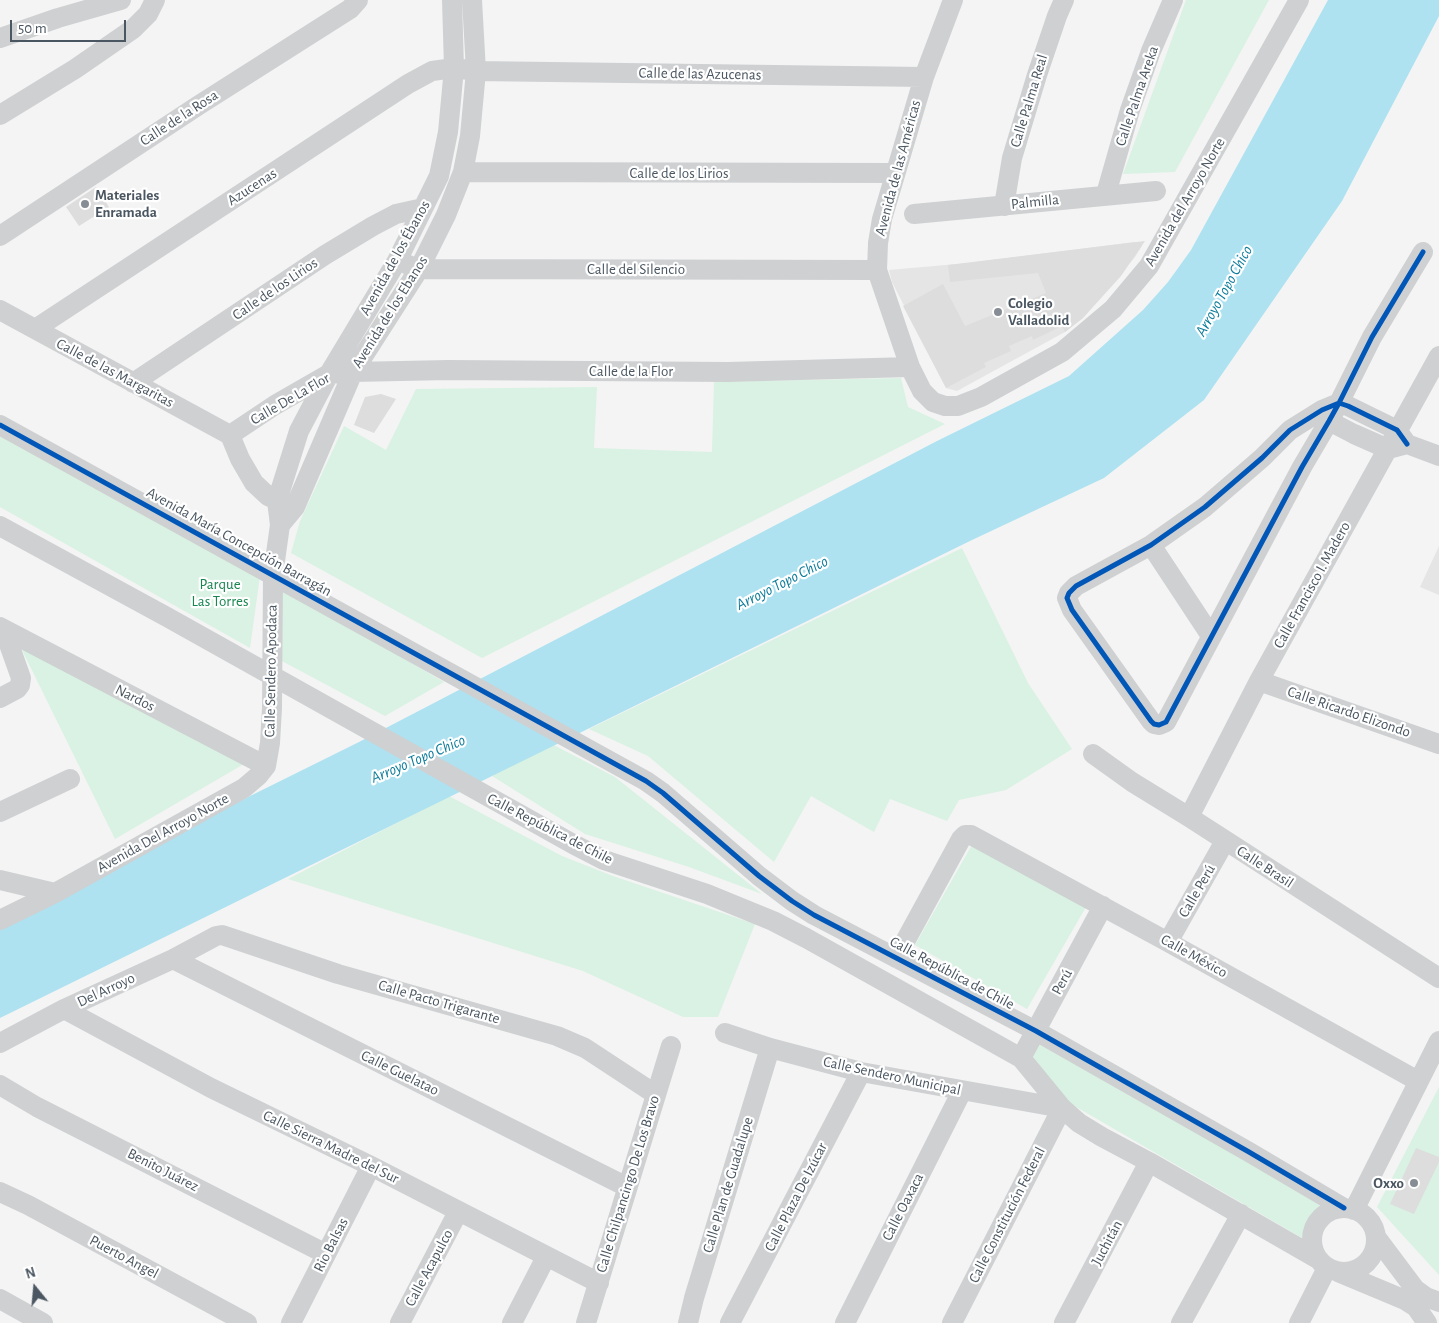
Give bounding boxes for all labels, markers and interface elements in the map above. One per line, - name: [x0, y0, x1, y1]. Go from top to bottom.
- scale bar: [12, 10, 129, 42]
- text: 50 m: [18, 21, 47, 36]
- street label: Calle Palma Areka: [1111, 44, 1163, 148]
- street label: Calle Palma Real: [1006, 52, 1052, 150]
- street label: Calle de las Azucenas: [638, 64, 762, 84]
- street label: Calle de la Rosa: [137, 86, 221, 150]
- street label: Avenida de las Américas: [871, 98, 925, 238]
- street label: Avenida del Arroyo Norte: [1141, 134, 1229, 270]
- street label: Azucenas: [224, 164, 280, 210]
- street label: Calle de los Lirios: [629, 164, 729, 182]
- place label: Materiales Enramada: [95, 186, 159, 221]
- street label: Palmilla: [1010, 191, 1060, 213]
- street label: Avenida de los Ébanos: [356, 197, 434, 319]
- marker: Materiales Enramada: [79, 198, 91, 210]
- water label: Arroyo Topo Chico: [1191, 242, 1257, 340]
- street label: Avenida de los Ebanos: [348, 253, 432, 371]
- street label: Calle de los Lirios: [229, 254, 321, 324]
- street label: Calle del Silencio: [587, 260, 685, 278]
- place label: Colegio Valladolid: [1008, 294, 1069, 329]
- marker: Colegio Valladolid: [992, 306, 1004, 318]
- street label: Calle de las Margaritas: [53, 334, 177, 412]
- street label: Calle de la Flor: [589, 362, 673, 380]
- street label: Calle De La Flor: [247, 369, 333, 429]
- street label: Avenida María Concepción Barragán: [143, 483, 335, 601]
- street label: Calle Francisco I. Madero: [1270, 518, 1354, 652]
- water label: Arroyo Topo Chico: [733, 552, 831, 614]
- park label: Parque Las Torres: [192, 575, 248, 610]
- street label: Calle Sendero Apodaca: [261, 604, 281, 738]
- street label: Nardos: [112, 680, 158, 716]
- street label: Calle Ricardo Elizondo: [1285, 683, 1413, 741]
- water label: Arroyo Topo Chico: [368, 730, 468, 788]
- street label: Avenida Del Arroyo Norte: [94, 789, 232, 877]
- street label: Calle República de Chile: [484, 790, 616, 868]
- street label: Calle Brasil: [1233, 842, 1297, 892]
- street label: Calle Perú: [1175, 861, 1219, 921]
- street label: Calle México: [1158, 930, 1230, 982]
- street label: Calle República de Chile: [887, 933, 1017, 1013]
- street label: Perú: [1048, 966, 1076, 998]
- street label: Del Arroyo: [74, 969, 138, 1011]
- street label: Calle Pacto Trigarante: [376, 976, 502, 1028]
- street label: Calle Guelatao: [358, 1046, 442, 1100]
- street label: Calle Sendero Municipal: [821, 1053, 963, 1099]
- street label: Calle Chilpancingo De Los Bravo: [592, 1093, 664, 1275]
- street label: Calle Sierra Madre del Sur: [260, 1106, 402, 1188]
- street label: Calle Plan de Guadalupe: [699, 1115, 757, 1255]
- street label: Calle Plaza De Izúcar: [761, 1140, 831, 1254]
- street label: Benito Juárez: [124, 1144, 202, 1196]
- street label: Calle Constitución Federal: [965, 1144, 1049, 1286]
- street label: Calle Oaxaca: [878, 1170, 928, 1244]
- place label: Oxxo: [1373, 1174, 1404, 1192]
- marker: Oxxo: [1408, 1177, 1420, 1189]
- street label: Rio Balsas: [310, 1215, 352, 1275]
- street label: Juchitán: [1088, 1217, 1126, 1269]
- street label: Calle Acapulco: [401, 1226, 457, 1310]
- street label: Puerto Angel: [86, 1231, 162, 1283]
- north arrow: [10, 1263, 60, 1313]
- text: N: [24, 1266, 37, 1282]

